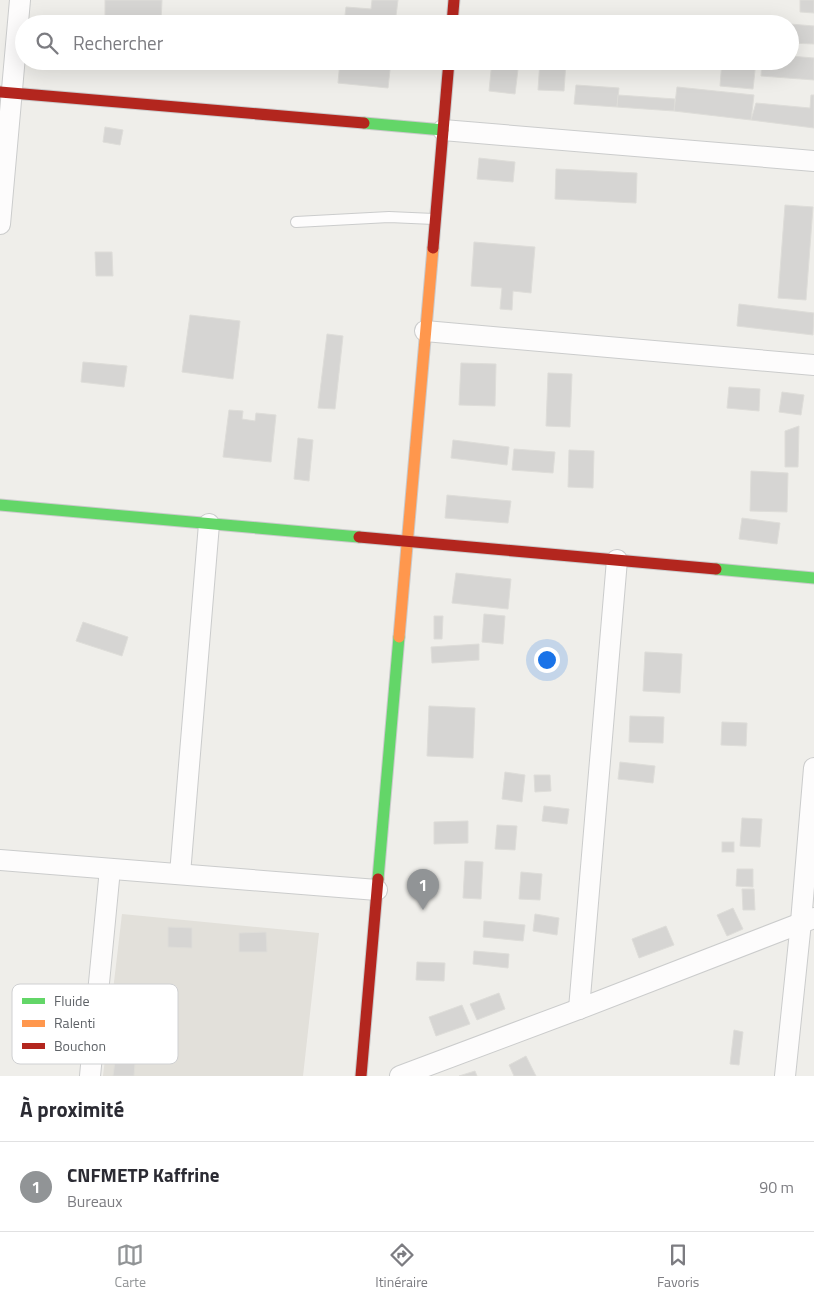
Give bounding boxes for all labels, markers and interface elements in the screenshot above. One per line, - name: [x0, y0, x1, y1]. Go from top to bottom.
- search box: [15, 15, 799, 70]
- text: Rechercher: [73, 28, 163, 57]
- icon: search: [33, 29, 61, 57]
- your location: [534, 647, 560, 673]
- pin: 1: [407, 869, 439, 910]
- legend: [12, 984, 178, 1064]
- text: Fluide: [54, 990, 90, 1011]
- text: Ralenti: [54, 1012, 95, 1033]
- text: Bouchon: [54, 1035, 106, 1056]
- text: À proximité: [20, 1093, 124, 1125]
- text: CNFMETP Kaffrine: [67, 1160, 219, 1189]
- text: 1: [32, 1175, 40, 1199]
- text: 90 m: [759, 1175, 794, 1199]
- text: Bureaux: [67, 1189, 123, 1213]
- tab: Carte: [115, 1241, 146, 1292]
- tab: Itinéraire: [375, 1241, 428, 1292]
- tab: Favoris: [657, 1241, 699, 1292]

